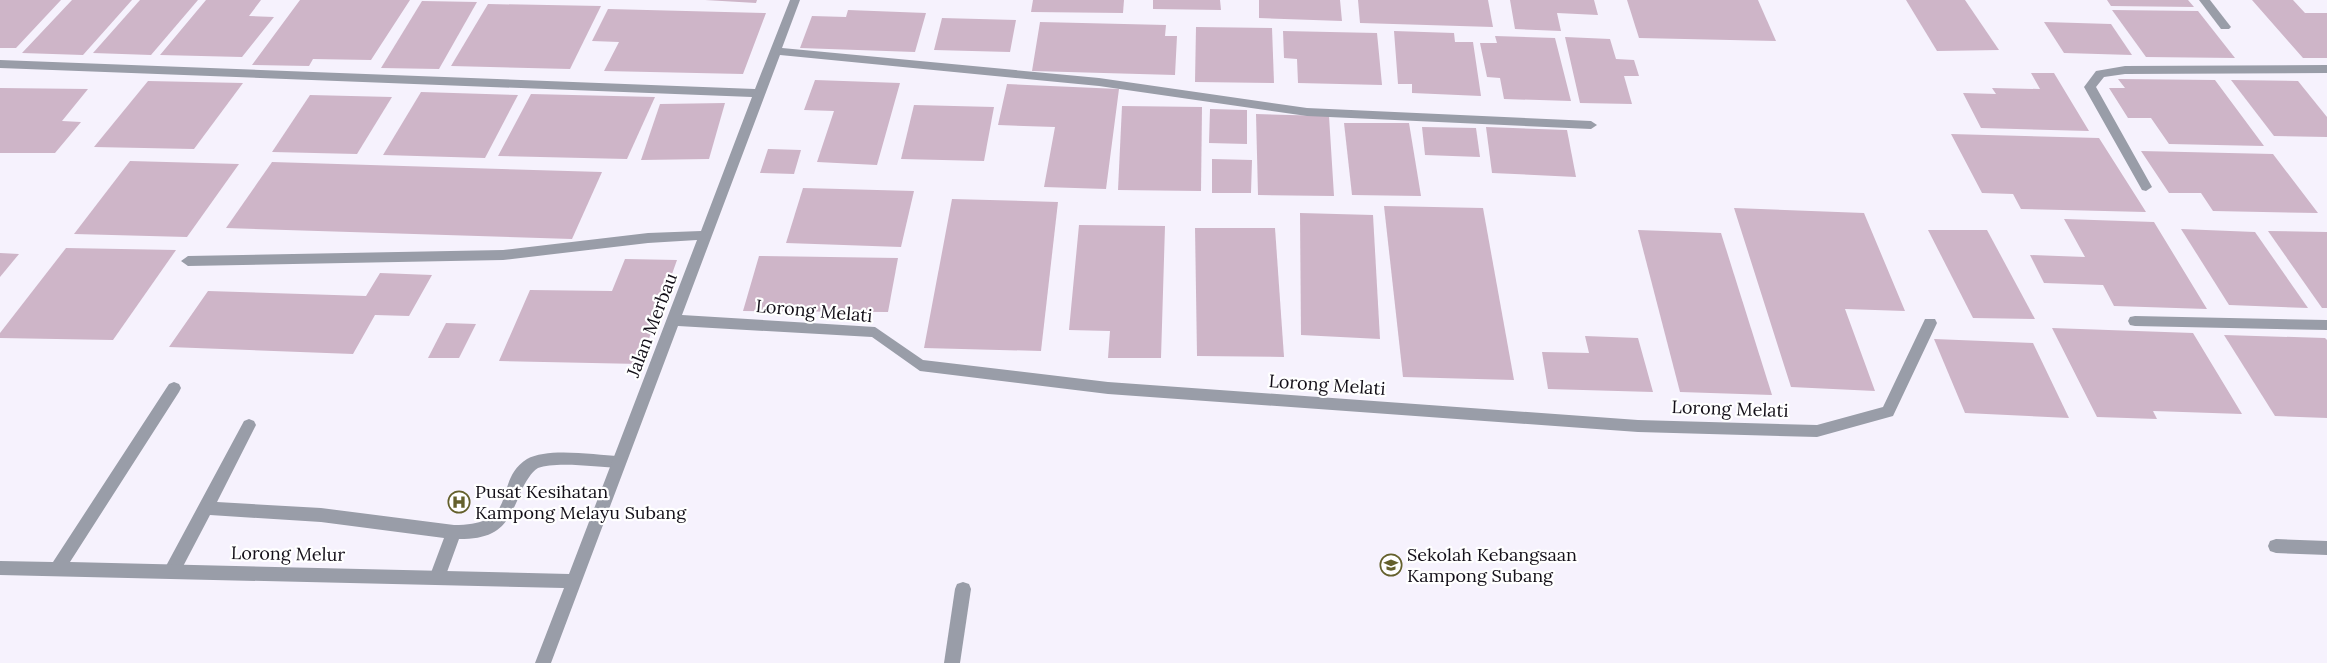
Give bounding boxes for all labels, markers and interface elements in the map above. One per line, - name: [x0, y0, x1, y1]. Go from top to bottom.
- street label: Jalan Merbau: [621, 269, 682, 381]
- street label: Lorong Melati: [755, 294, 873, 327]
- street label: Lorong Melati: [1268, 369, 1386, 400]
- street label: Lorong Melati: [1671, 395, 1789, 422]
- place label: Pusat Kesihatan Kampong Melayu Subang: [475, 480, 687, 524]
- hospital icon: Pusat Kesihatan Kampong Melayu Subang: [447, 490, 471, 514]
- street label: Lorong Melur: [231, 541, 346, 566]
- place label: Sekolah Kebangsaan Kampong Subang: [1407, 543, 1577, 587]
- school or university icon: Sekolah Kebangsaan Kampong Subang: [1379, 553, 1403, 577]

